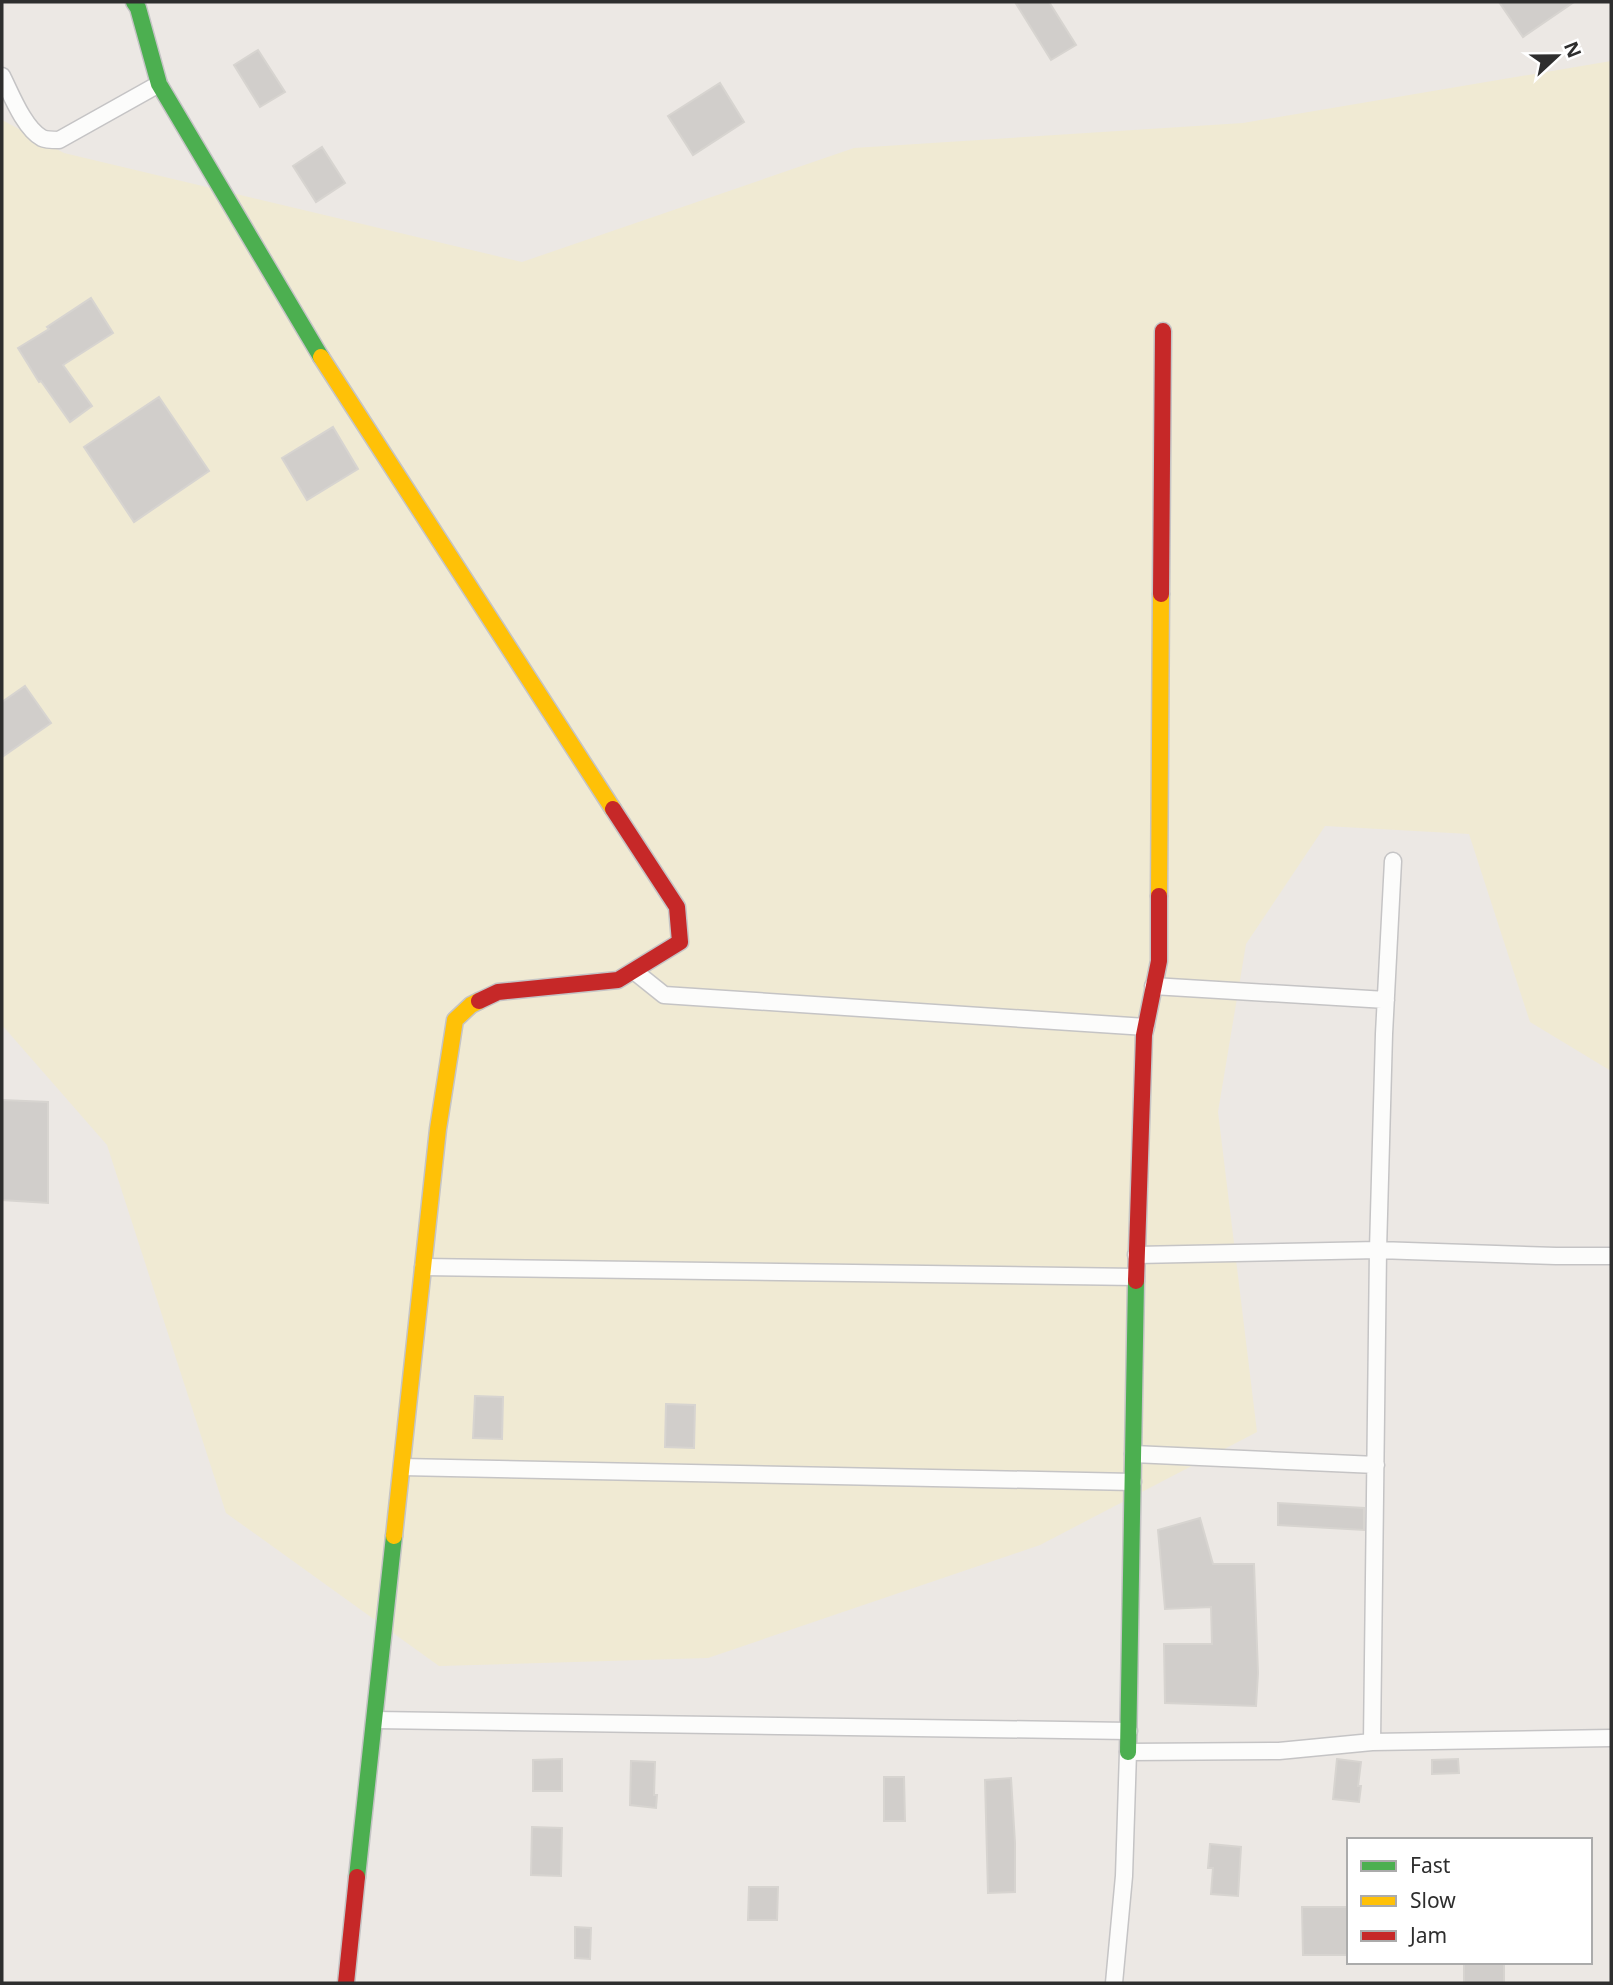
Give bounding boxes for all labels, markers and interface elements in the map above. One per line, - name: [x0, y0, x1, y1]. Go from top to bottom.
- north arrow: [1522, 21, 1592, 91]
- text: N: [1558, 38, 1588, 62]
- legend: [1347, 1838, 1592, 1964]
- text: Fast: [1410, 1851, 1451, 1879]
- text: Slow: [1410, 1886, 1456, 1914]
- text: Jam: [1408, 1921, 1447, 1949]

